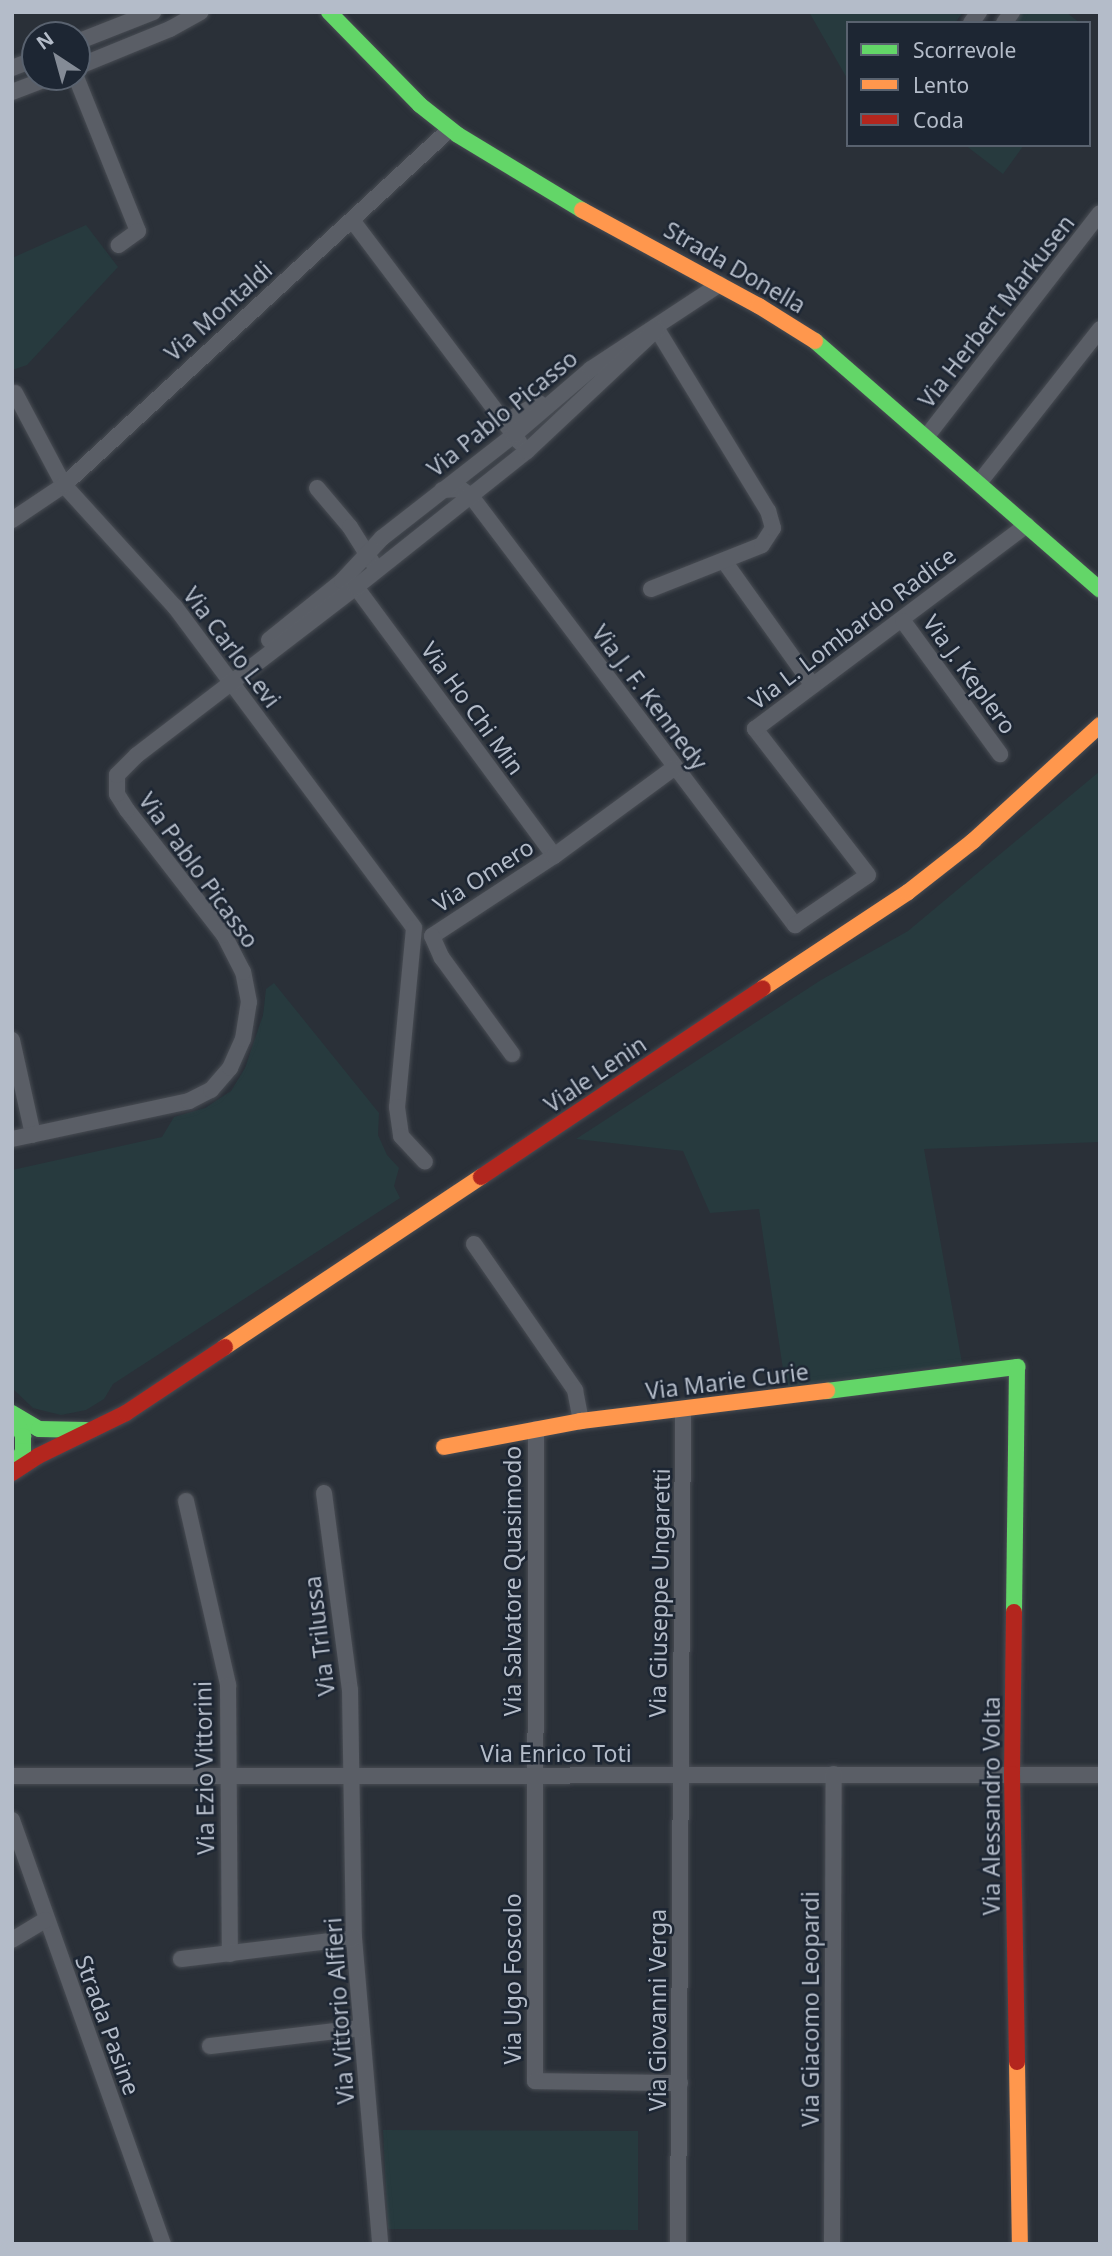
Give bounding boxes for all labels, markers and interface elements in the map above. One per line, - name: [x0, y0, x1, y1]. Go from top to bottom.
- north arrow: [21, 21, 91, 91]
- legend: [846, 21, 1091, 147]
- text: N: [31, 26, 59, 56]
- text: Scorrevole: [913, 36, 1016, 64]
- text: Lento: [913, 71, 969, 99]
- text: Coda: [913, 106, 964, 134]
- street label: Via Herbert Markusen: [912, 209, 1080, 413]
- street label: Strada Donella: [659, 215, 811, 319]
- street label: Via Montaldi: [159, 256, 277, 366]
- street label: Via Pablo Picasso: [421, 344, 583, 482]
- street label: Via L. Lombardo Radice: [743, 541, 961, 715]
- street label: Via Carlo Levi: [178, 581, 286, 713]
- street label: Via J. Keplero: [918, 609, 1022, 739]
- street label: Via J. F. Kennedy: [587, 619, 713, 775]
- street label: Via Ho Chi Min: [416, 636, 530, 780]
- street label: Via Pablo Picasso: [133, 787, 265, 953]
- street label: Via Omero: [428, 832, 538, 918]
- street label: Viale Lenin: [539, 1030, 651, 1118]
- street label: Via Marie Curie: [644, 1357, 810, 1405]
- street label: Via Salvatore Quasimodo: [498, 1446, 526, 1716]
- street label: Via Giuseppe Ungaretti: [643, 1468, 675, 1718]
- street label: Via Trilussa: [298, 1574, 340, 1698]
- street label: Via Ezio Vittorini: [189, 1681, 219, 1855]
- street label: Via Alessandro Volta: [977, 1697, 1005, 1915]
- street label: Via Enrico Toti: [480, 1739, 632, 1767]
- street label: Via Giacomo Leopardi: [796, 1891, 824, 2127]
- street label: Via Ugo Foscolo: [498, 1893, 526, 2065]
- street label: Via Giovanni Verga: [643, 1909, 671, 2111]
- street label: Via Vittorio Alfieri: [319, 1917, 359, 2105]
- street label: Strada Pasine: [70, 1951, 146, 2099]

